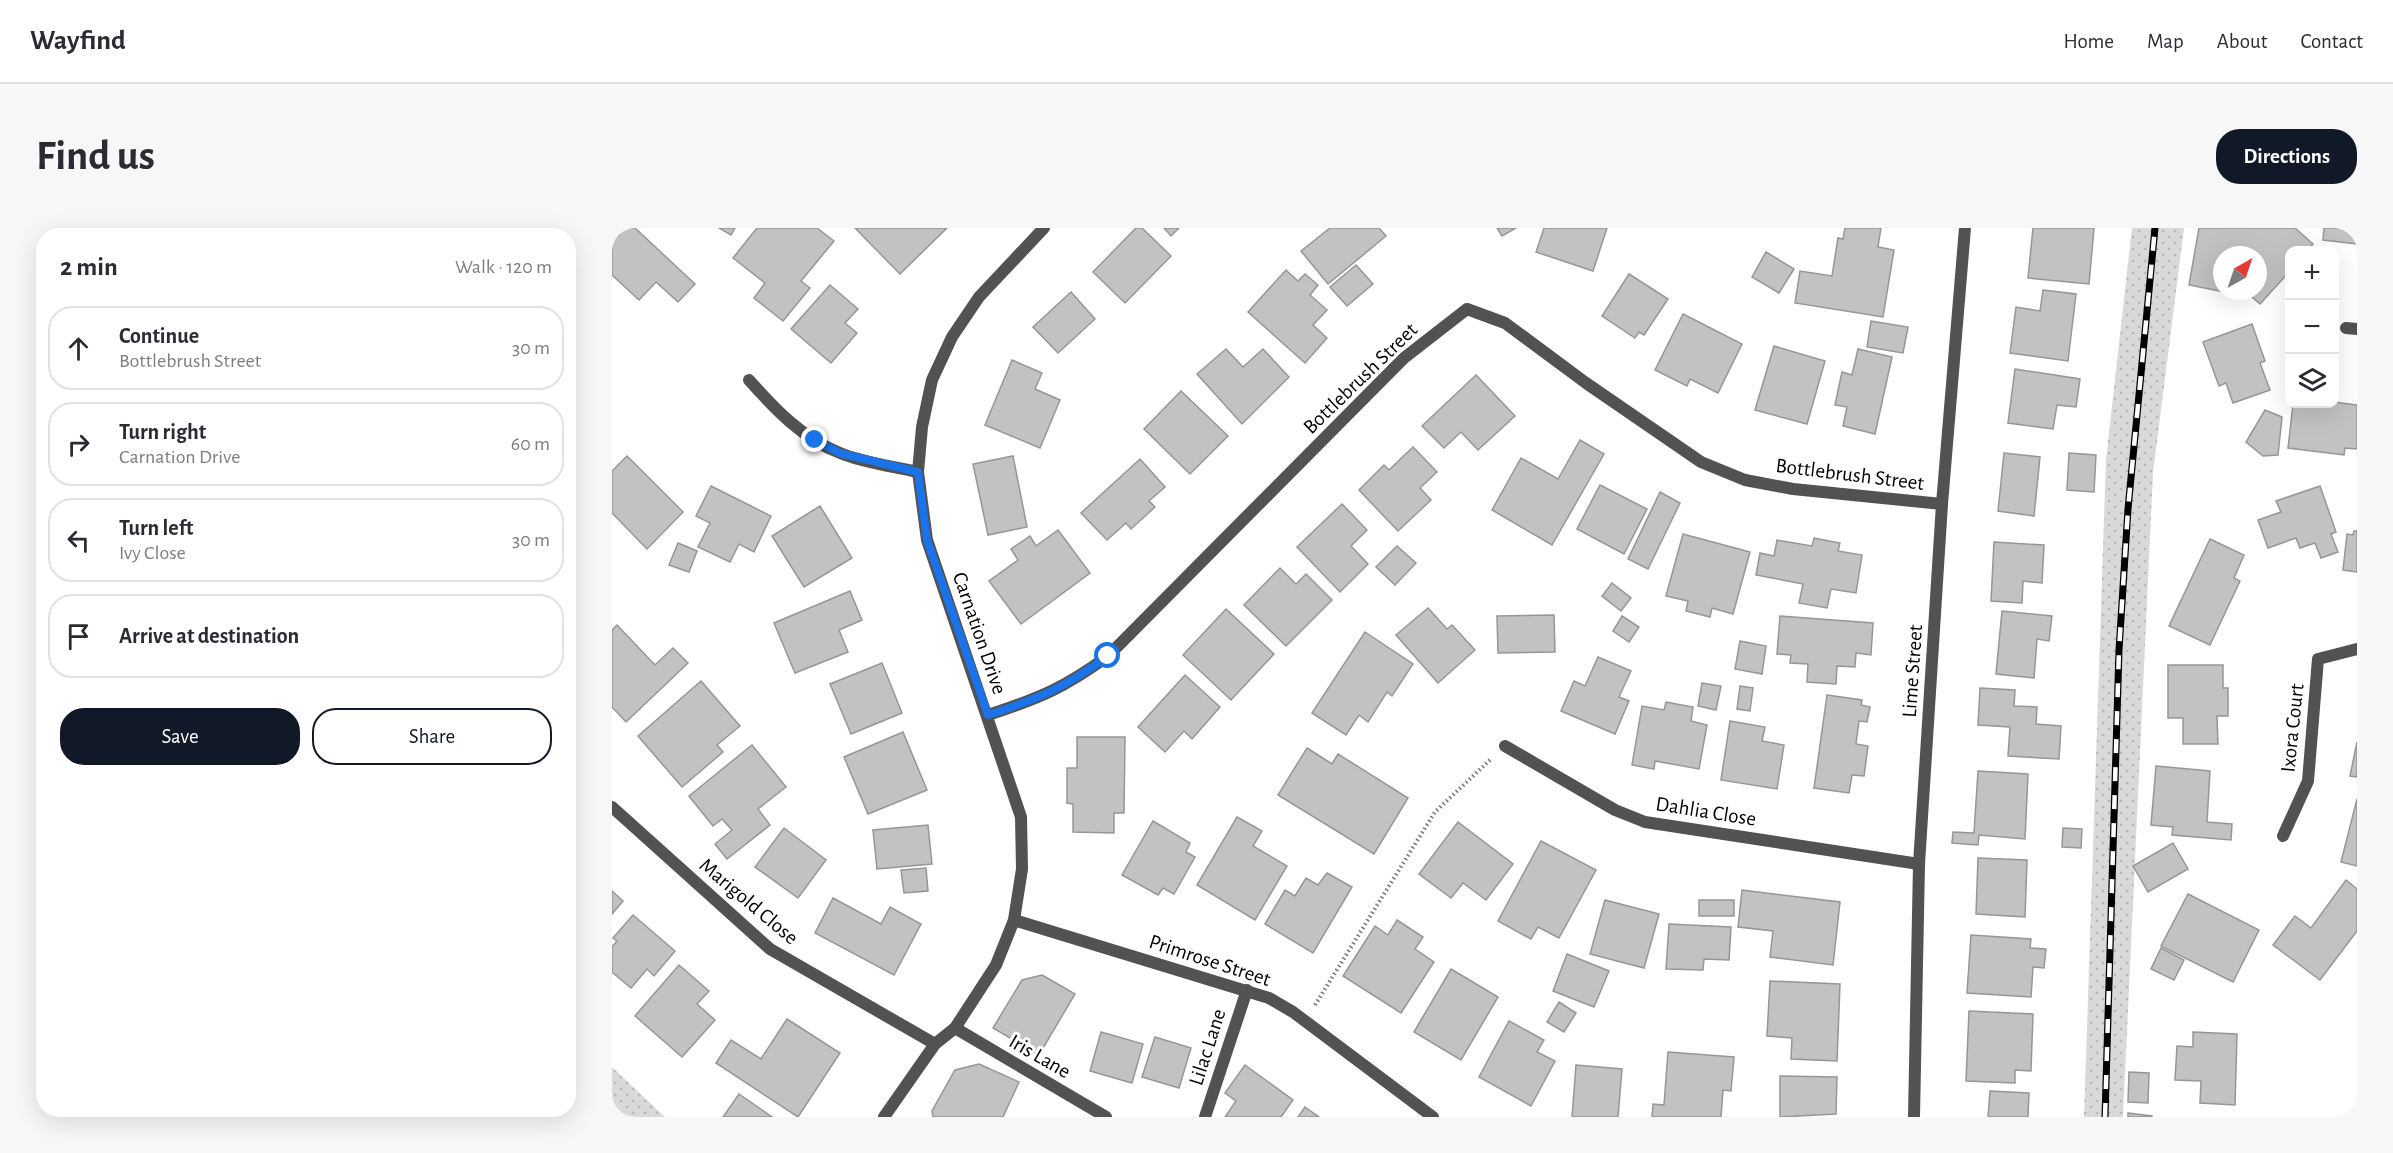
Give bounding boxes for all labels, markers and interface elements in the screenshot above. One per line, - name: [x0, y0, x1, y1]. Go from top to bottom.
- text: Wayfind: [30, 27, 126, 55]
- text: Home: [2063, 31, 2114, 52]
- text: Map: [2147, 31, 2184, 52]
- text: About: [2217, 31, 2267, 52]
- text: Contact: [2300, 31, 2363, 52]
- button: Directions: [2216, 129, 2357, 184]
- text: Find us: [36, 135, 155, 177]
- north arrow: [2213, 246, 2267, 300]
- map controls: [2285, 246, 2339, 408]
- button: +: [2285, 246, 2339, 300]
- text: 2 min: [60, 254, 118, 280]
- text: Walk · 120 m: [455, 257, 552, 277]
- button: −: [2285, 300, 2339, 354]
- street label: Bottlebrush Street: [1299, 319, 1422, 438]
- text: Continue: [119, 325, 199, 347]
- icon: ahead: [62, 332, 95, 365]
- text: 30 m: [512, 338, 550, 358]
- text: Bottlebrush Street: [119, 351, 261, 371]
- button: layers: [2285, 354, 2339, 408]
- text: Turn right: [119, 421, 206, 443]
- route end: [801, 426, 827, 452]
- icon: right: [62, 428, 95, 461]
- text: 60 m: [511, 434, 550, 454]
- text: Carnation Drive: [119, 447, 241, 467]
- street label: Bottlebrush Street: [1775, 455, 1926, 494]
- text: Turn left: [119, 517, 193, 539]
- icon: left: [62, 524, 95, 557]
- text: 30 m: [512, 530, 550, 550]
- text: Ivy Close: [119, 543, 186, 563]
- street label: Carnation Drive: [949, 569, 1010, 697]
- icon: arrive: [62, 620, 95, 653]
- street label: Lime Street: [1899, 624, 1926, 718]
- text: Arrive at destination: [119, 625, 299, 647]
- route start: [1094, 642, 1120, 668]
- street label: Ixora Court: [2277, 682, 2308, 773]
- button: Save: [60, 708, 300, 765]
- button: Share: [312, 708, 552, 765]
- street label: Dahlia Close: [1654, 793, 1758, 830]
- street label: Marigold Close: [695, 854, 802, 949]
- street label: Primrose Street: [1146, 931, 1274, 990]
- street label: Lilac Lane: [1185, 1006, 1230, 1088]
- street label: Iris Lane: [1005, 1031, 1074, 1082]

